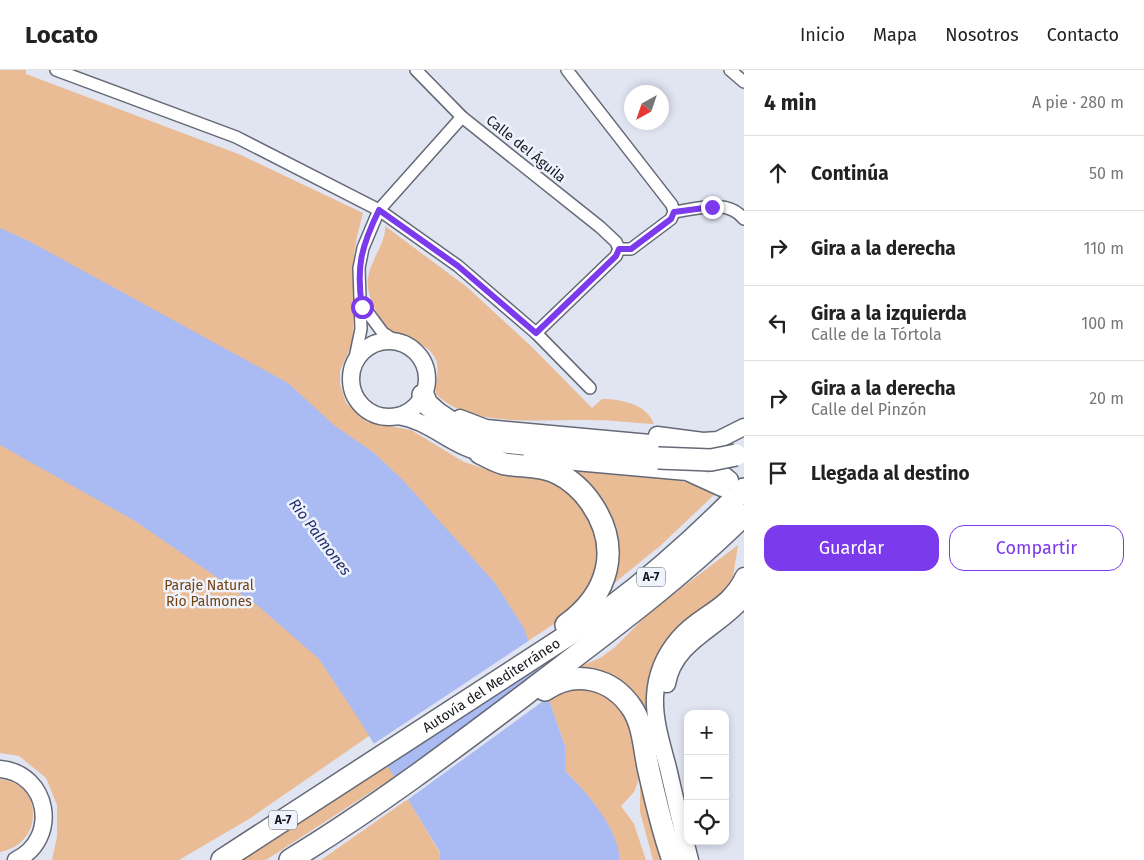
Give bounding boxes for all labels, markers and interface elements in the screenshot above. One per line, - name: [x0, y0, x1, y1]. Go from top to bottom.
- text: Locato: [25, 21, 98, 49]
- text: Inicio: [800, 24, 845, 46]
- text: Mapa: [873, 24, 917, 46]
- text: Nosotros: [945, 24, 1019, 46]
- text: Contacto: [1047, 24, 1119, 46]
- north arrow: [624, 85, 669, 130]
- text: 4 min: [764, 90, 817, 116]
- text: A pie · 280 m: [1032, 93, 1124, 112]
- street label: Calle del Águila: [483, 111, 570, 186]
- icon: ahead: [764, 159, 792, 187]
- text: Continúa: [811, 162, 889, 185]
- text: 50 m: [1089, 164, 1124, 183]
- route end: [701, 196, 724, 219]
- icon: right: [764, 234, 792, 262]
- text: Gira a la derecha: [811, 237, 956, 260]
- text: 110 m: [1083, 239, 1124, 258]
- route start: [351, 296, 374, 319]
- text: Gira a la izquierda: [811, 302, 967, 325]
- icon: left: [764, 309, 792, 337]
- text: 100 m: [1081, 314, 1124, 333]
- text: Calle de la Tórtola: [811, 325, 942, 344]
- text: Gira a la derecha: [811, 377, 956, 400]
- icon: right: [764, 384, 792, 412]
- text: 20 m: [1089, 389, 1124, 408]
- text: Calle del Pinzón: [811, 400, 927, 419]
- icon: arrive: [764, 459, 792, 487]
- text: Llegada al destino: [811, 462, 970, 485]
- water label: Rio Palmones: [285, 495, 355, 579]
- button: Guardar: [764, 525, 939, 571]
- button: Compartir: [949, 525, 1124, 571]
- road number: A-7: [637, 568, 665, 586]
- park label: Paraje Natural Río Palmones: [164, 577, 254, 610]
- street label: Autovía del Mediterráneo: [419, 634, 563, 736]
- map controls: [684, 710, 729, 845]
- button: +: [684, 710, 729, 755]
- button: −: [684, 755, 729, 800]
- button: locate: [684, 800, 729, 845]
- road number: A-7: [269, 810, 297, 830]

